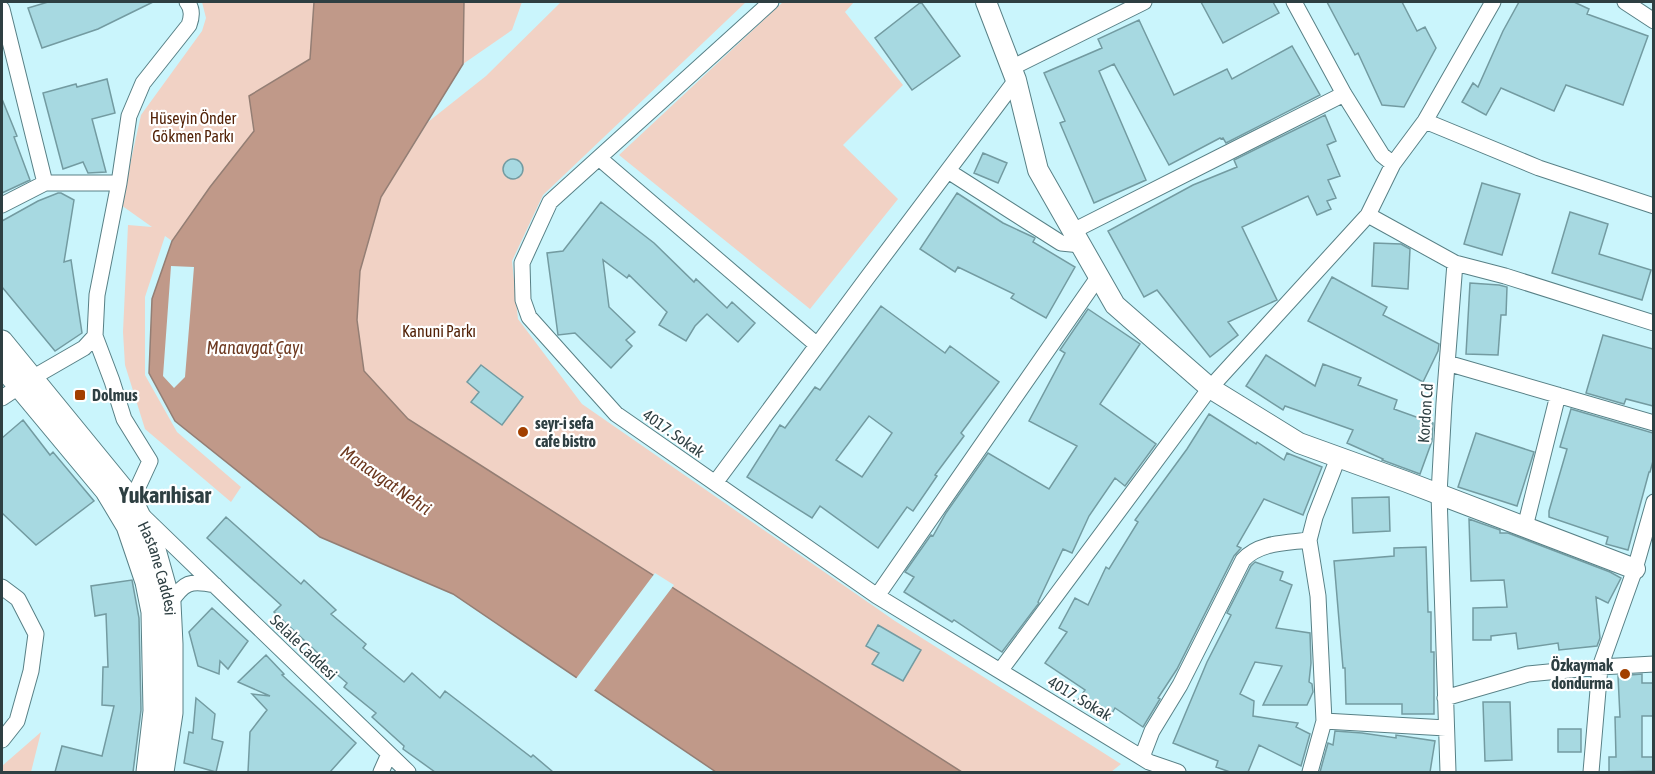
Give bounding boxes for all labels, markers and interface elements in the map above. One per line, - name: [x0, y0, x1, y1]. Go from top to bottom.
- park label: Hüseyin Önder Gökmen Parkı: [150, 109, 237, 145]
- park label: Kanuni Parkı: [402, 322, 476, 340]
- water label: Manavgat Çayı: [207, 337, 303, 358]
- street label: Kordon Cd: [1414, 383, 1436, 443]
- place label: Dolmus: [92, 386, 138, 404]
- marker: Dolmus: [73, 388, 87, 402]
- street label: 4017. Sokak: [640, 405, 708, 461]
- place label: seyr-i sefa cafe bistro: [535, 414, 596, 450]
- marker: seyr-i sefa cafe bistro: [516, 425, 530, 439]
- water label: Manavgat Nehri: [337, 441, 435, 519]
- district label: Yukarıhisar: [118, 482, 212, 508]
- street label: Hastane Caddesi: [134, 518, 180, 616]
- street label: Selale Caddesi: [267, 611, 341, 683]
- place label: Özkaymak dondurma: [1551, 656, 1614, 692]
- marker: Özkaymak dondurma: [1618, 667, 1632, 681]
- street label: 4017. Sokak: [1045, 672, 1115, 724]

